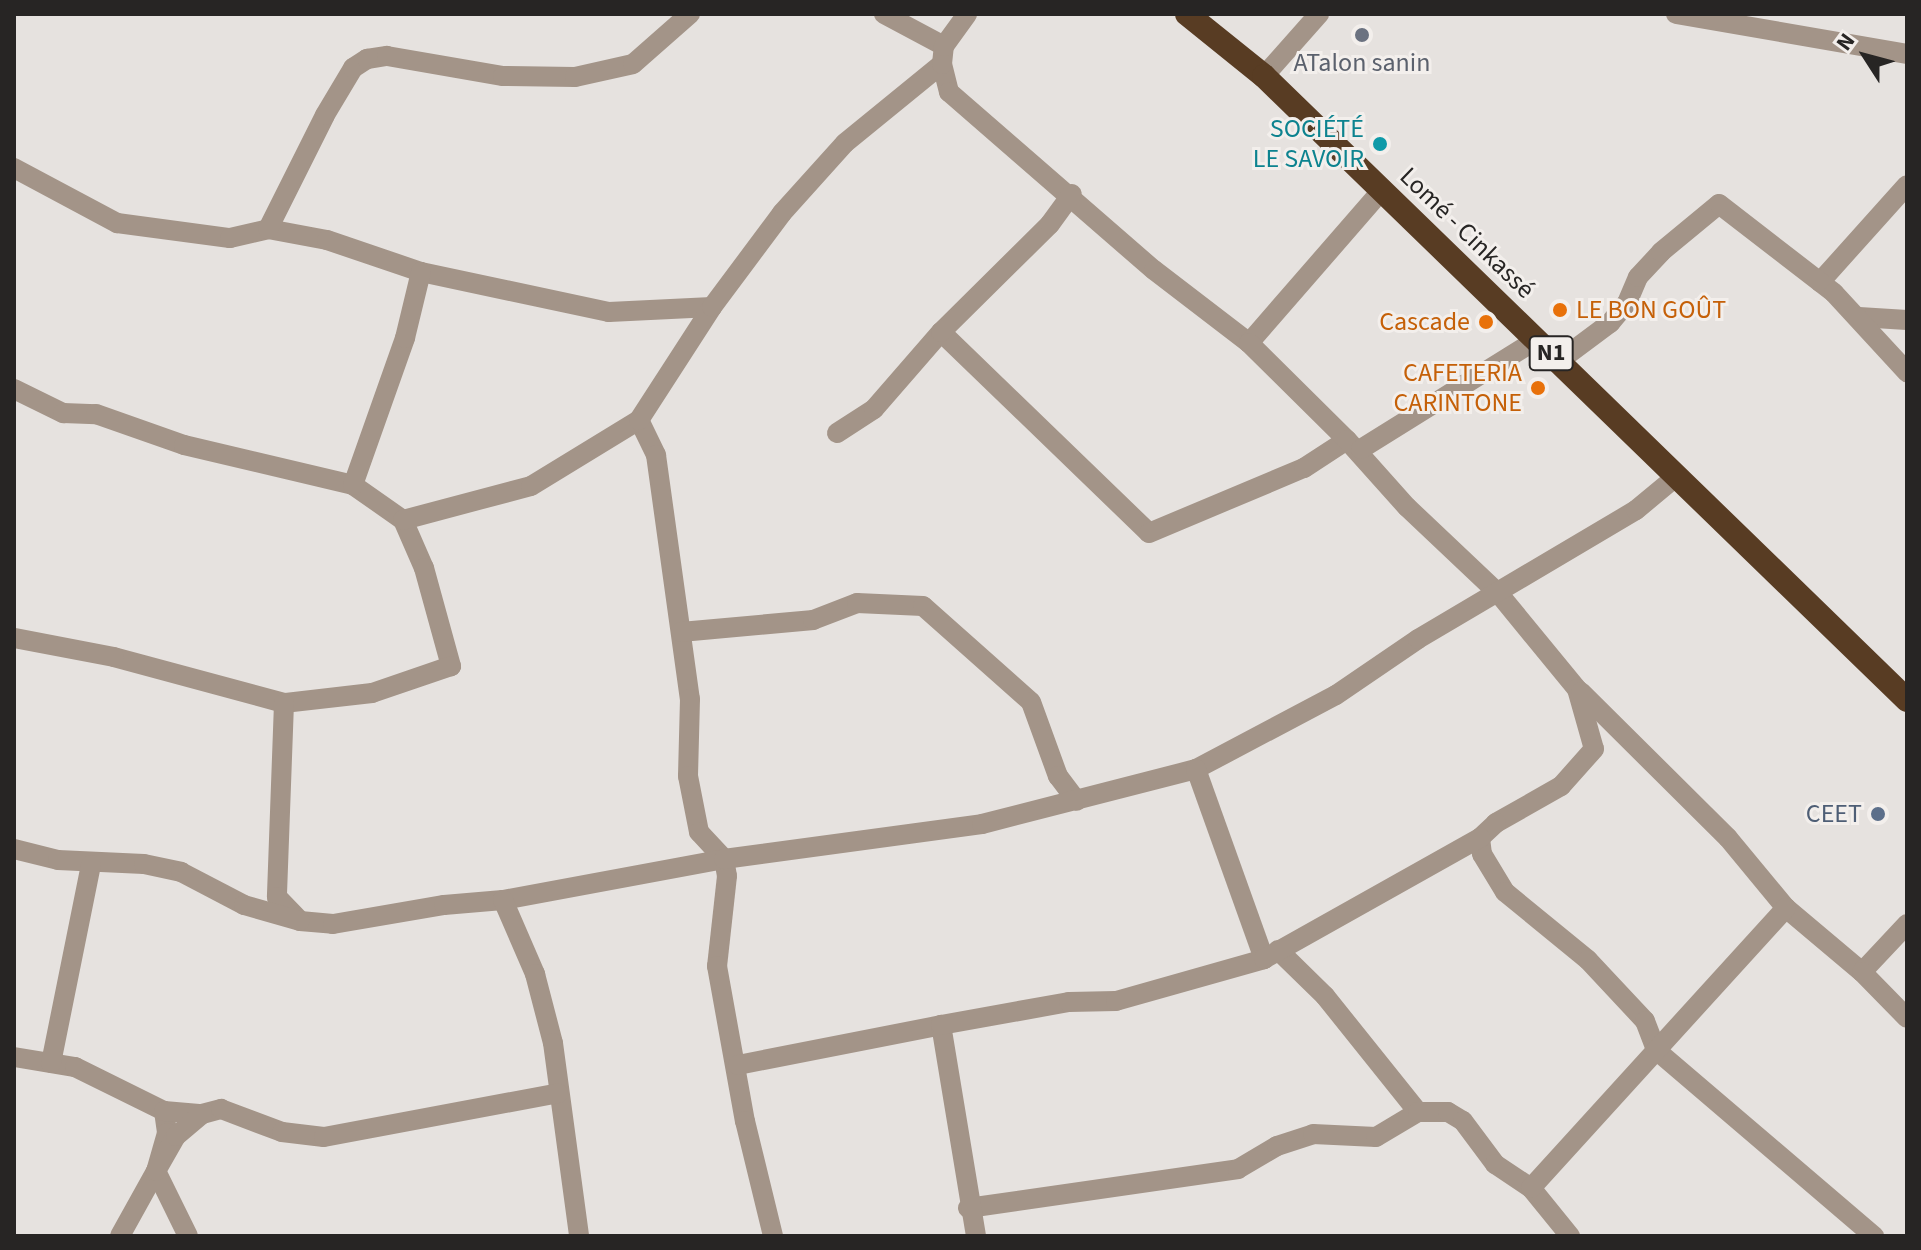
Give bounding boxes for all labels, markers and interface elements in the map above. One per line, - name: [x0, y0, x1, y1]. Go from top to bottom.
- north arrow: [1825, 16, 1905, 96]
- marker: ATalon sanin: [1353, 26, 1371, 44]
- text: N: [1828, 27, 1863, 57]
- place label: ATalon sanin: [1294, 47, 1430, 79]
- place label: SOCIÉTÉ LE SAVOIR: [1253, 113, 1364, 174]
- marker: SOCIÉTÉ LE SAVOIR: [1371, 135, 1389, 153]
- street label: Lomé - Cinkassé: [1393, 161, 1541, 305]
- place label: LE BON GOÛT: [1576, 294, 1726, 326]
- marker: LE BON GOÛT: [1551, 301, 1569, 319]
- place label: Cascade: [1379, 306, 1470, 338]
- marker: Cascade: [1477, 313, 1495, 331]
- road number: N1: [1527, 333, 1575, 373]
- place label: CAFETERIA CARINTONE: [1393, 357, 1522, 418]
- marker: CAFETERIA CARINTONE: [1529, 379, 1547, 397]
- place label: CEET: [1806, 798, 1862, 830]
- marker: CEET: [1869, 805, 1887, 823]

